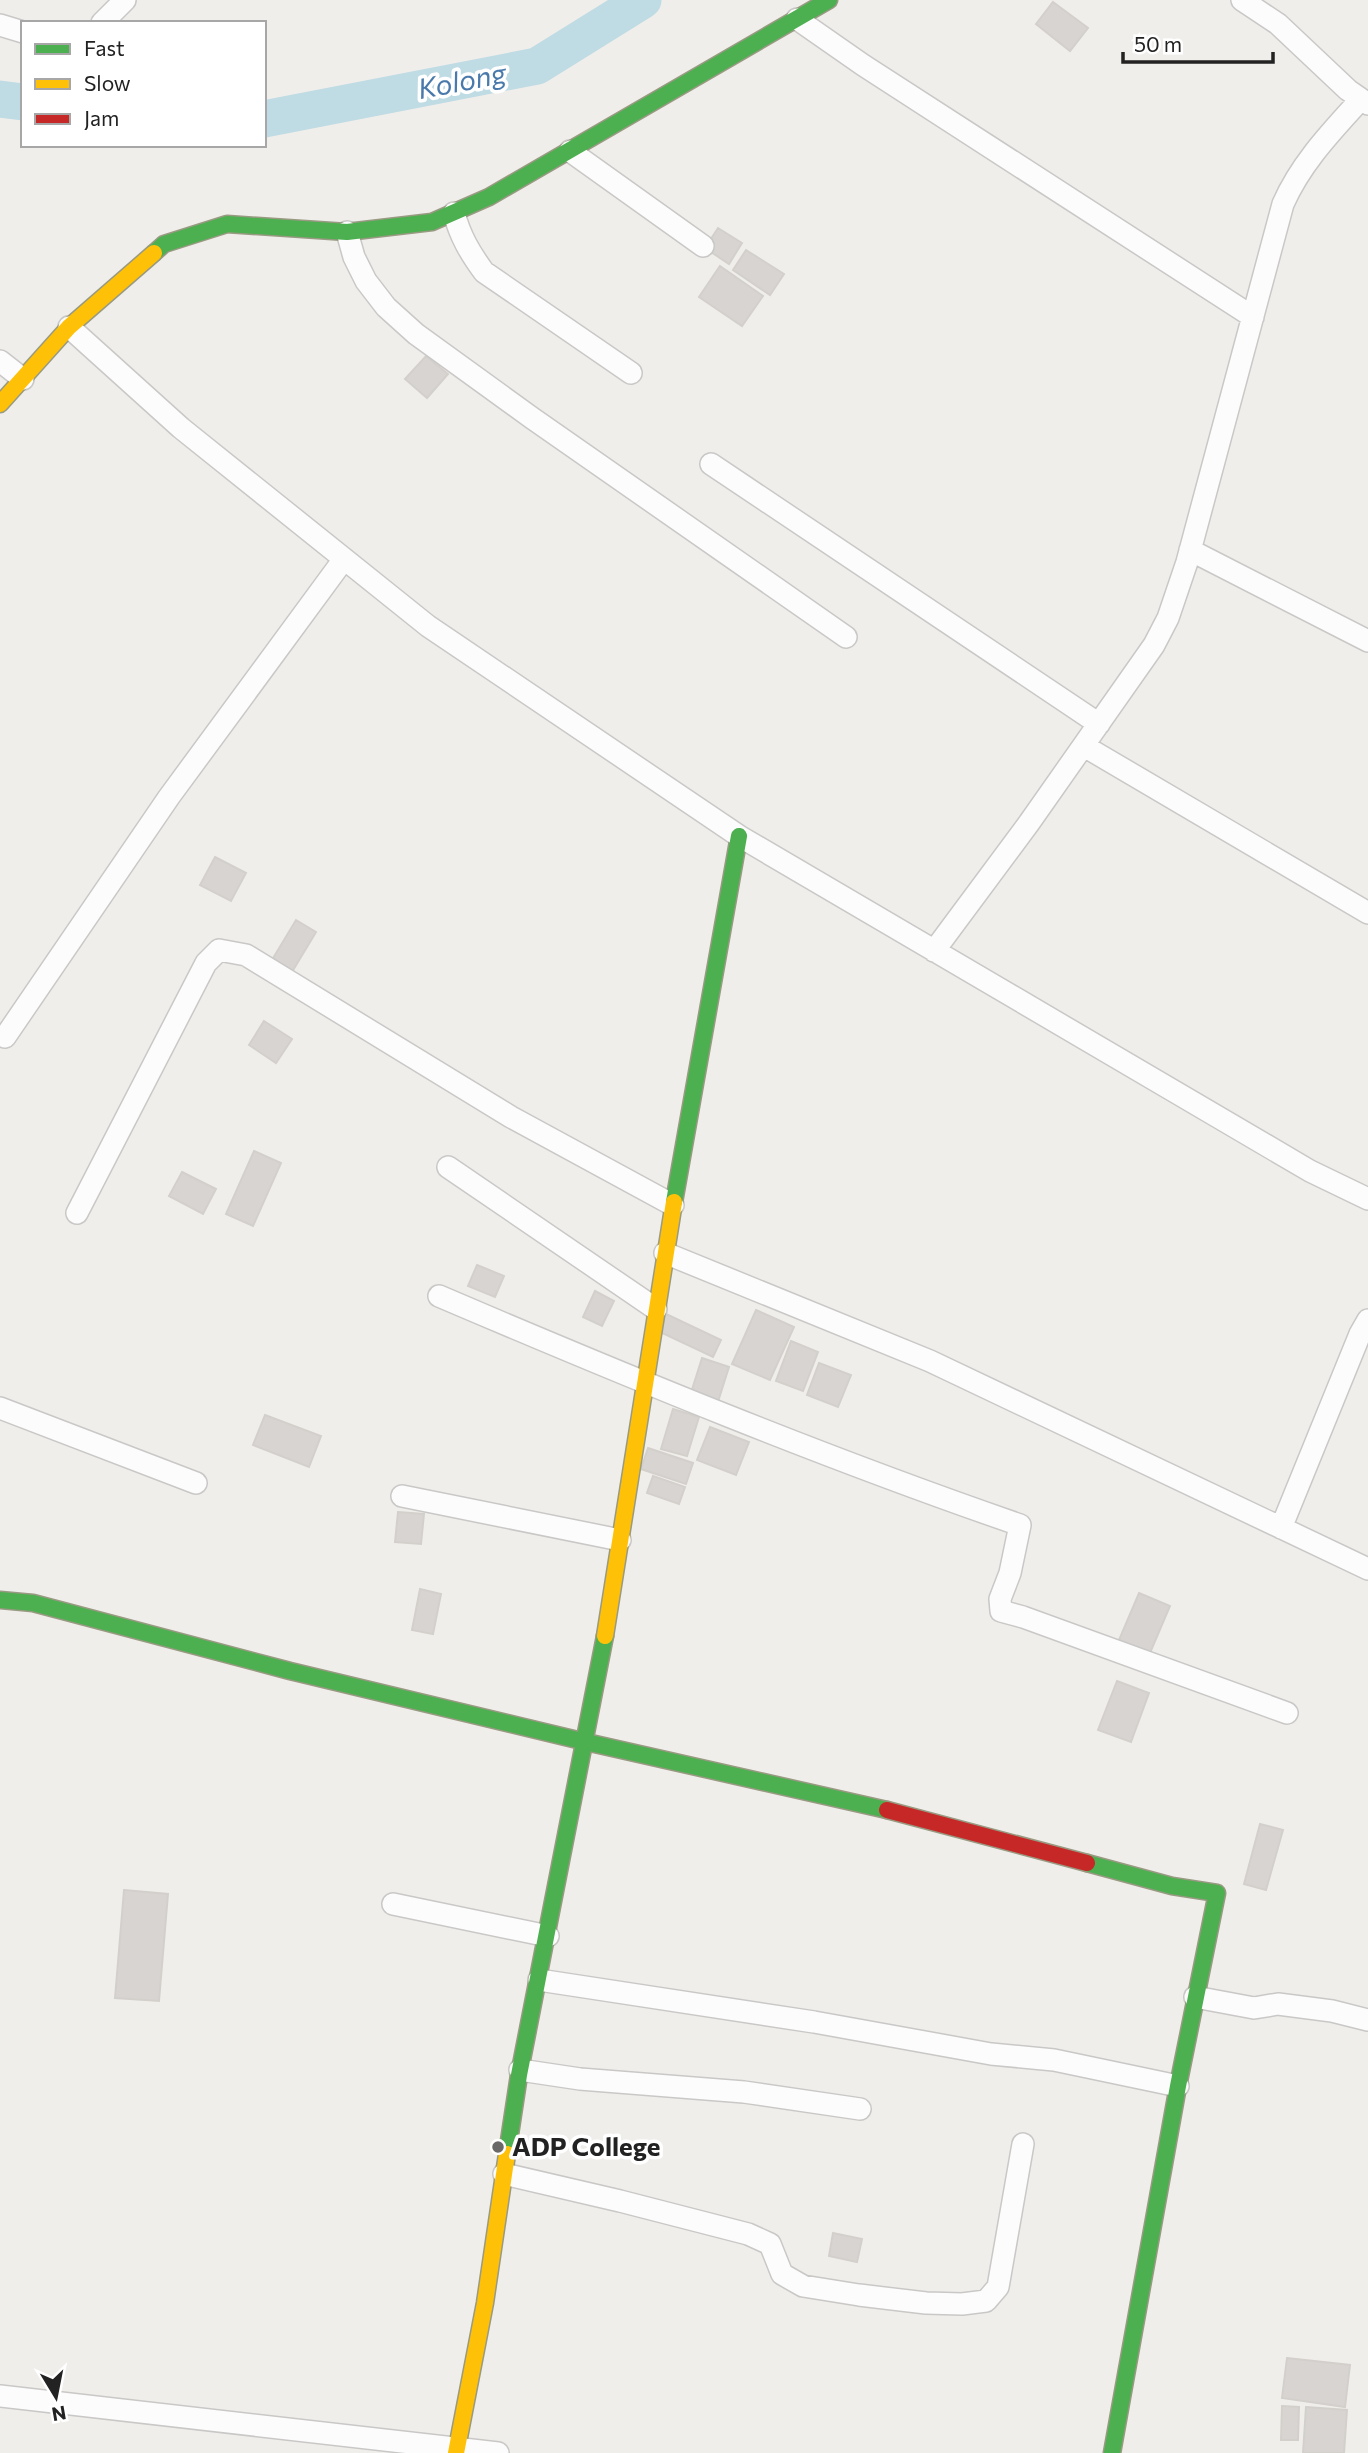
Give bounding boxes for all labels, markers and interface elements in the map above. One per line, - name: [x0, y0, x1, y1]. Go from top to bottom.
- legend: [21, 21, 266, 147]
- scale bar: [1123, 21, 1274, 65]
- text: 50 m: [1134, 31, 1182, 56]
- text: Fast: [84, 35, 125, 60]
- water label: Kolong: [415, 54, 511, 105]
- text: Slow: [84, 70, 131, 95]
- text: Jam: [84, 105, 119, 130]
- place label: ADP College: [512, 2130, 660, 2161]
- marker: ADP College: [490, 2139, 506, 2155]
- north arrow: [21, 2362, 91, 2432]
- text: N: [50, 2402, 68, 2427]

